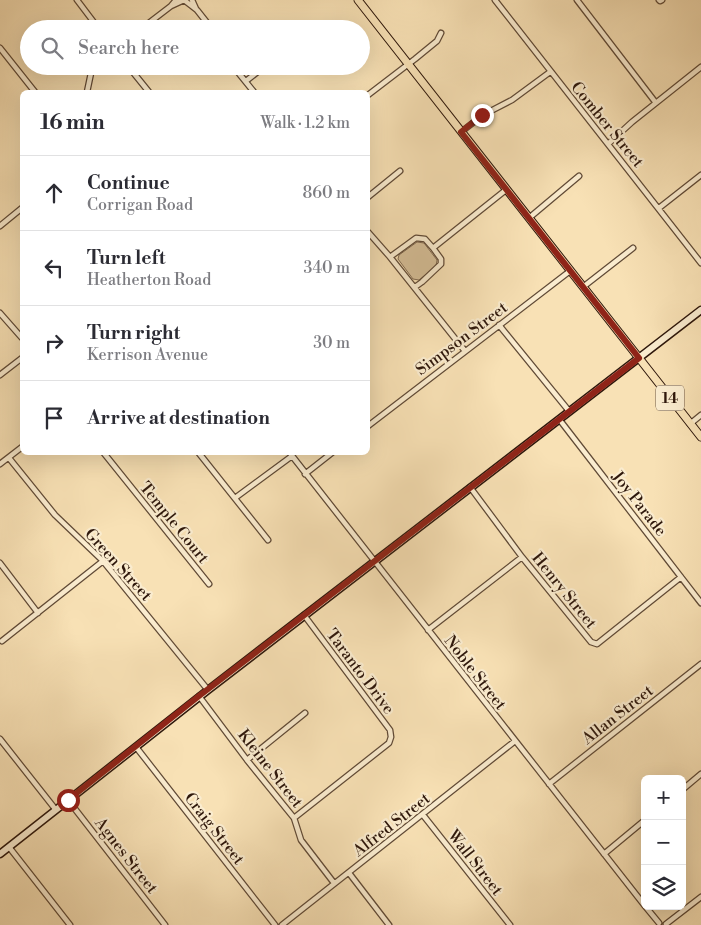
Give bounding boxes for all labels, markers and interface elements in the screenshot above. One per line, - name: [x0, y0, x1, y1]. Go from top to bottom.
- search box: [20, 20, 370, 75]
- icon: search: [38, 34, 66, 62]
- text: Search here: [78, 36, 179, 60]
- street label: Comber Street: [566, 78, 648, 172]
- route end: [471, 104, 494, 127]
- text: 16 min: [40, 110, 105, 136]
- text: Walk · 1.2 km: [261, 113, 350, 133]
- text: Continue: [87, 171, 170, 195]
- icon: ahead: [40, 179, 68, 207]
- text: 860 m: [303, 183, 350, 203]
- text: Corrigan Road: [87, 195, 193, 215]
- text: Turn left: [87, 246, 166, 270]
- icon: left: [40, 254, 68, 282]
- text: 340 m: [303, 258, 350, 278]
- text: Heatherton Road: [87, 270, 211, 290]
- street label: Simpson Street: [412, 298, 512, 380]
- text: Turn right: [87, 321, 180, 345]
- icon: right: [40, 329, 68, 357]
- text: 30 m: [313, 333, 350, 353]
- text: Kerrison Avenue: [87, 345, 208, 365]
- road number: 14: [656, 386, 684, 410]
- icon: arrive: [40, 404, 68, 432]
- text: Arrive at destination: [87, 406, 270, 430]
- street label: Joy Parade: [607, 466, 671, 540]
- street label: Temple Court: [135, 478, 213, 568]
- street label: Green Street: [80, 524, 156, 605]
- street label: Henry Street: [527, 548, 601, 633]
- street label: Taranto Drive: [322, 625, 399, 718]
- street label: Noble Street: [440, 631, 511, 714]
- street label: Allan Street: [577, 681, 657, 749]
- street label: Kleine Street: [233, 725, 307, 812]
- map controls: [641, 775, 686, 910]
- button: +: [641, 775, 686, 820]
- street label: Craig Street: [180, 788, 249, 869]
- street label: Alfred Street: [348, 788, 434, 862]
- route start: [57, 789, 80, 812]
- street label: Agnes Street: [90, 813, 162, 898]
- button: −: [641, 820, 686, 865]
- street label: Wall Street: [443, 825, 507, 900]
- button: layers: [641, 865, 686, 910]

